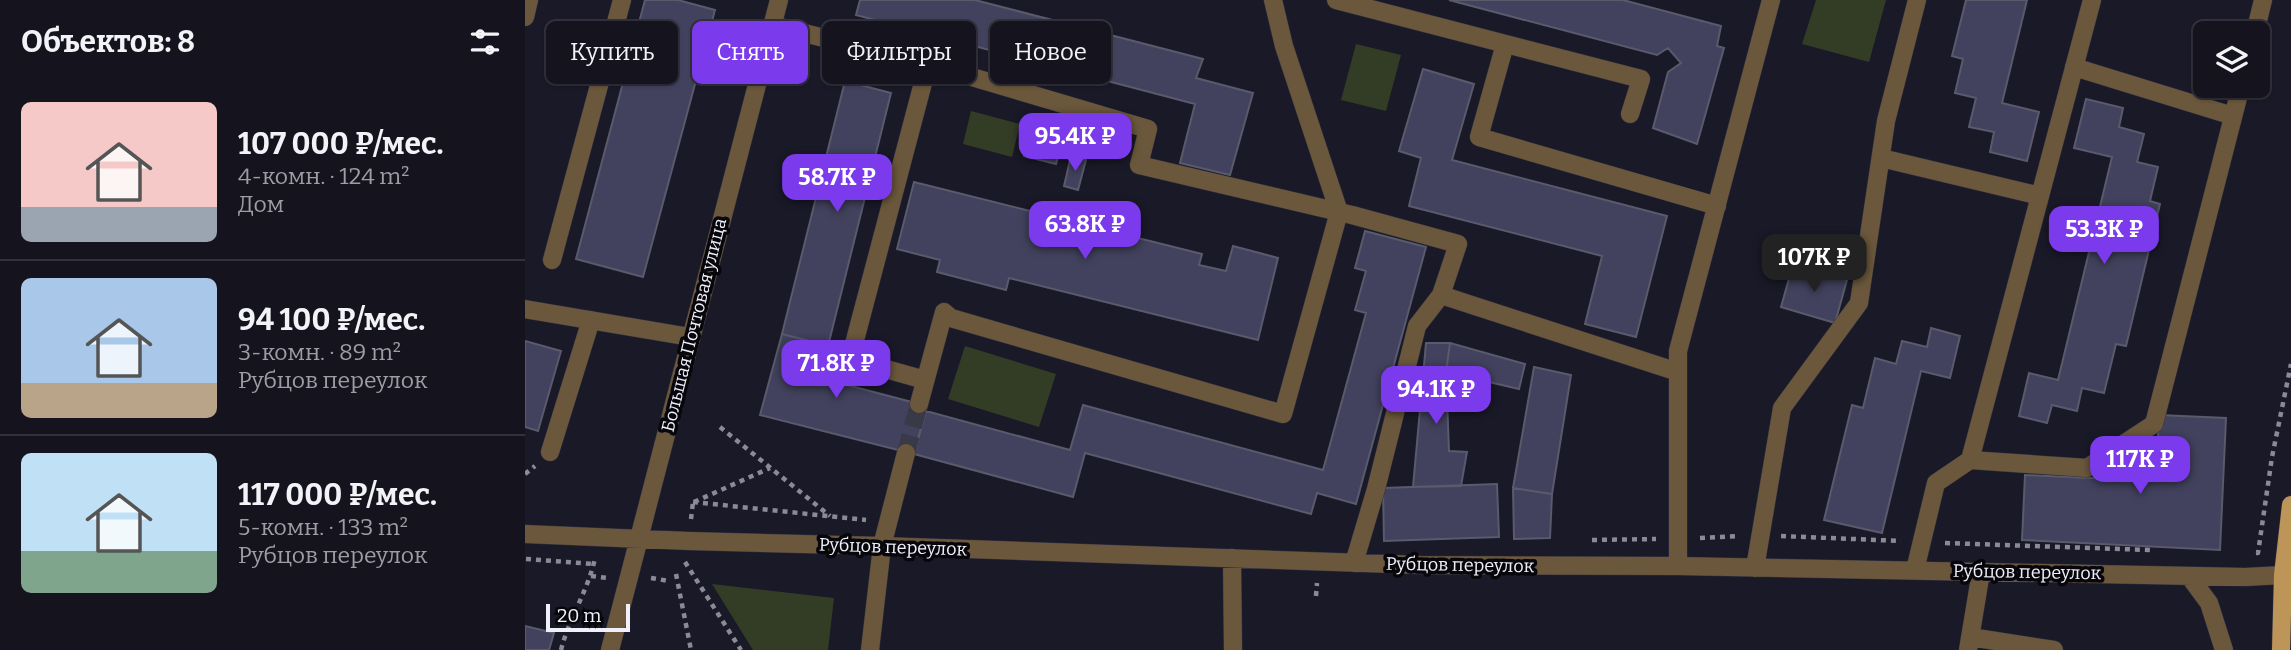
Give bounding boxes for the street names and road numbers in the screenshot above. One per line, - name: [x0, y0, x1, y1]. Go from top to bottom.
- street label: Большая Почтовая улица: [657, 216, 731, 434]
- street label: Рубцов переулок: [818, 533, 968, 561]
- street label: Рубцов переулок: [1386, 553, 1535, 577]
- street label: Рубцов переулок: [1953, 560, 2102, 584]

